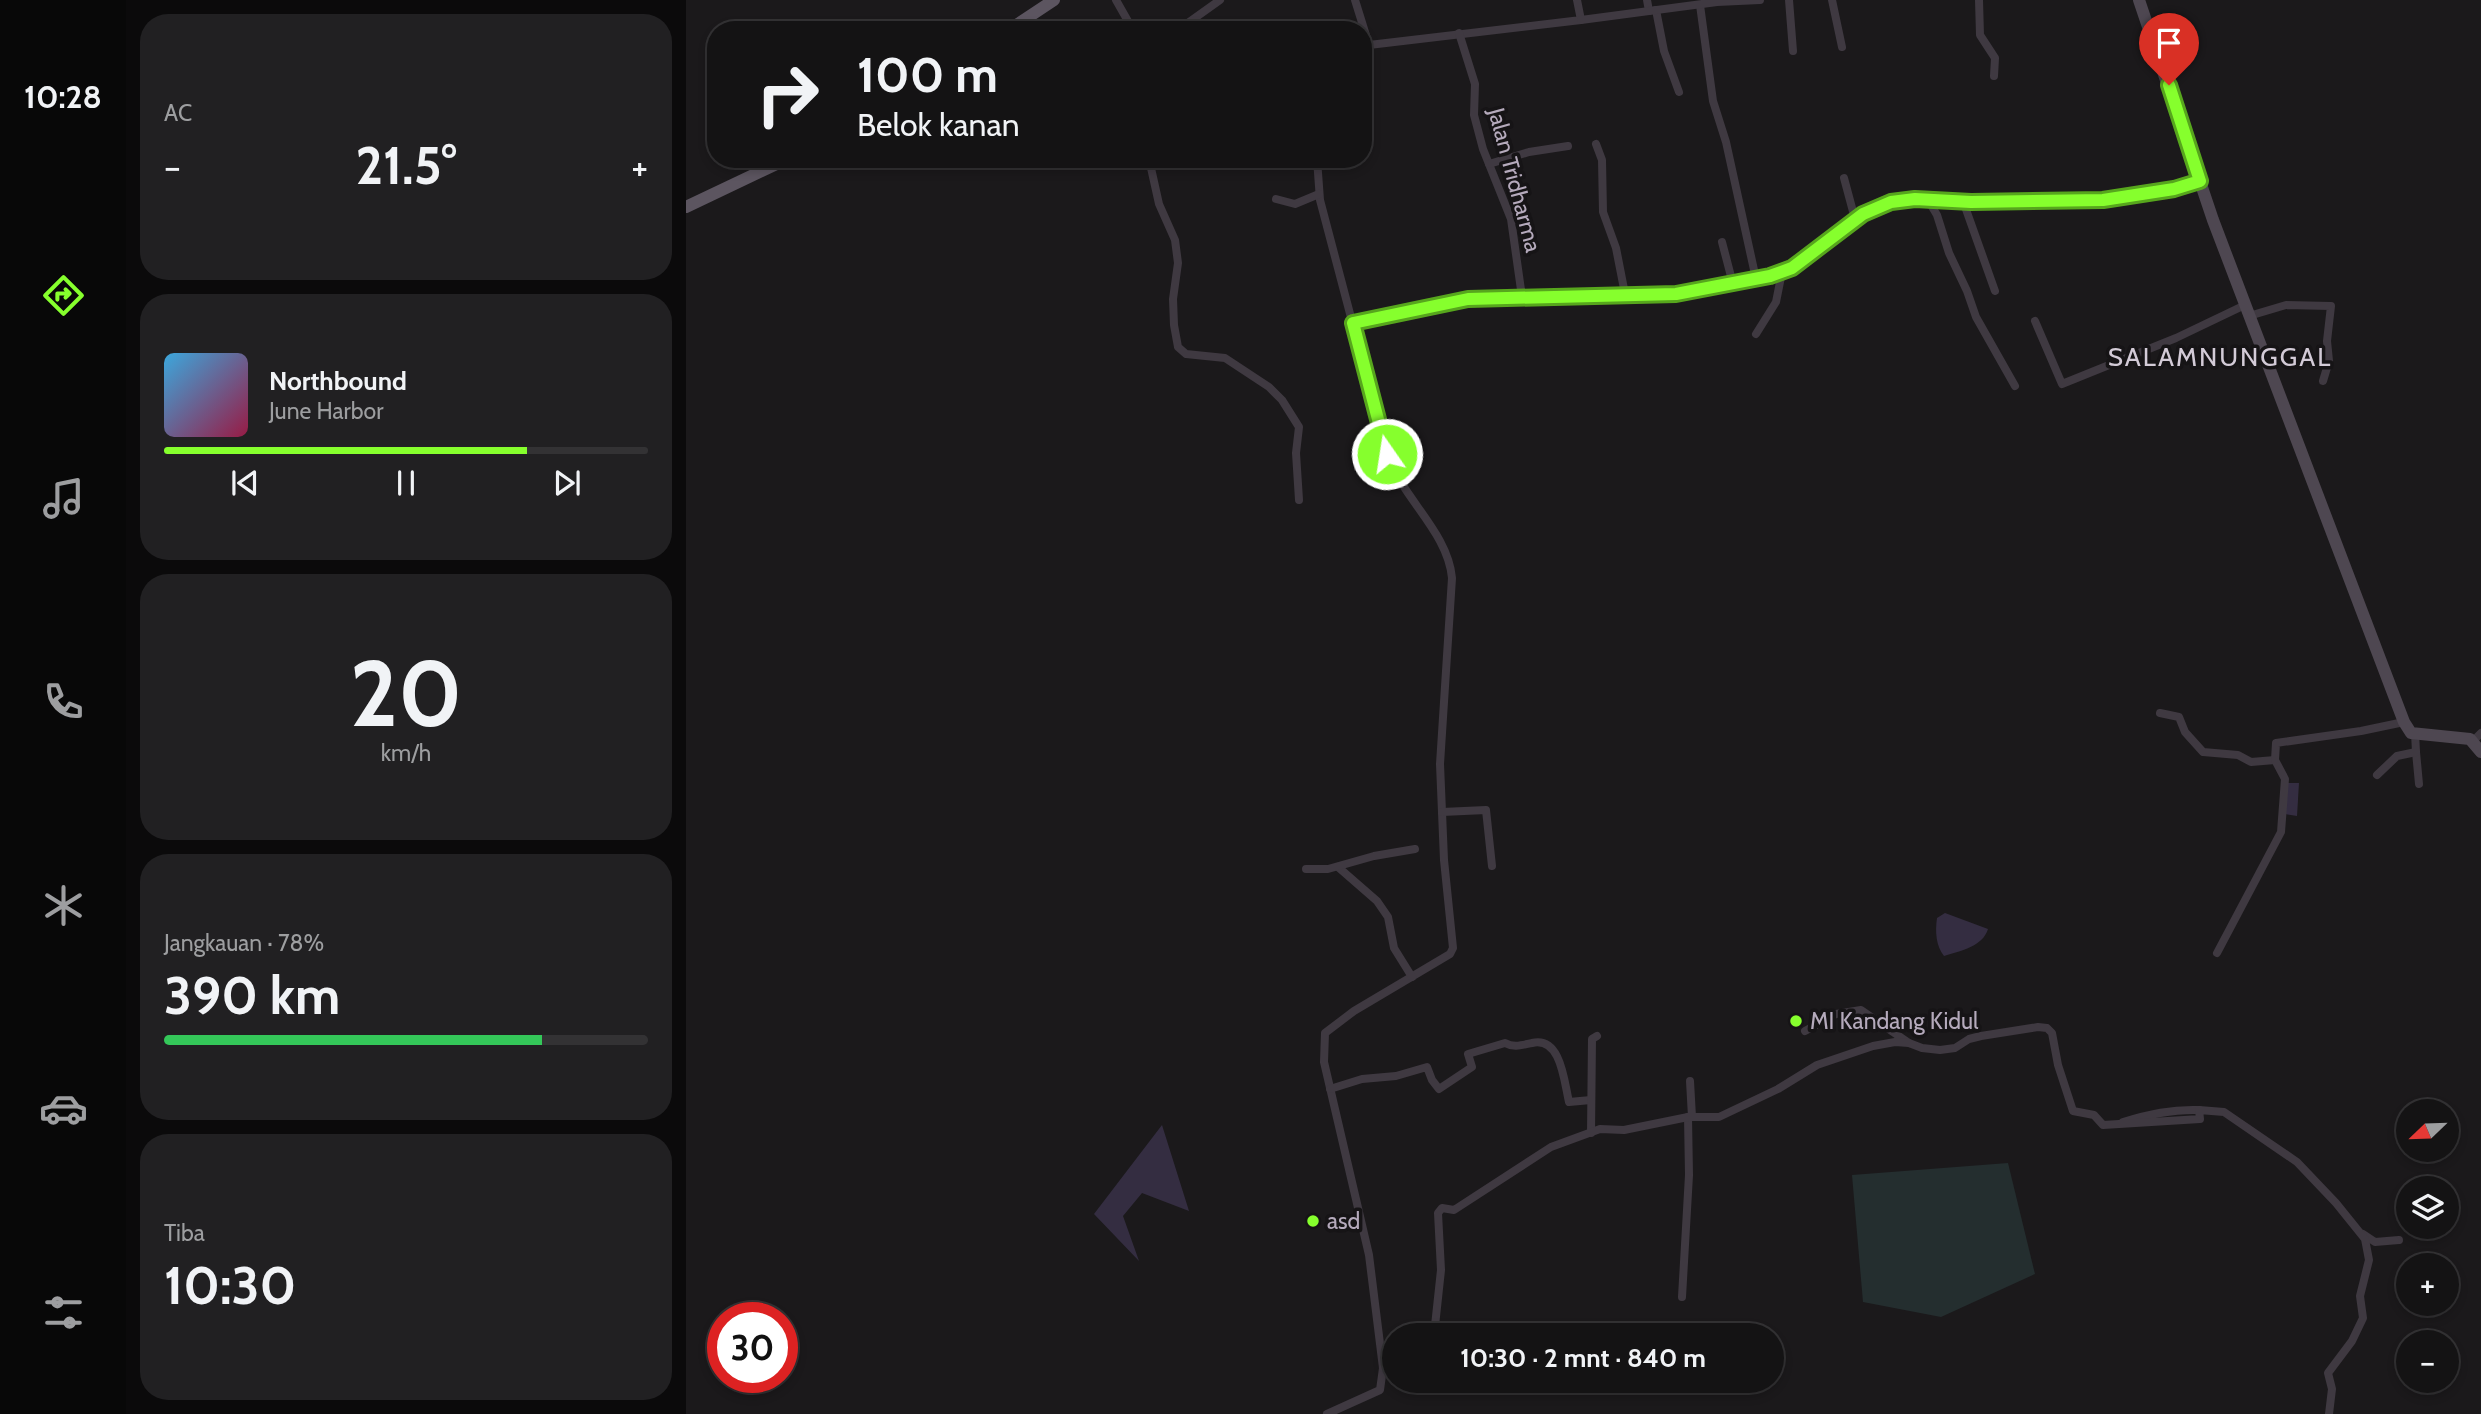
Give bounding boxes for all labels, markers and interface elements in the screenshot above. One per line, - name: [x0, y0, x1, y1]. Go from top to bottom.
- pin: [2139, 13, 2199, 85]
- icon: arrive: [2150, 24, 2188, 62]
- text: 100 m: [857, 45, 998, 104]
- icon: right: [742, 49, 833, 140]
- text: 10:28: [24, 77, 102, 116]
- text: AC: [164, 99, 192, 127]
- street label: Jalan Tridharma: [1482, 104, 1548, 255]
- text: Belok kanan: [857, 105, 1020, 144]
- text: 21.5°: [355, 134, 457, 197]
- text: −: [164, 143, 181, 190]
- text: +: [631, 143, 648, 190]
- icon: directions: [39, 271, 88, 320]
- district label: SALAMNUNGGAL: [2108, 341, 2332, 373]
- text: Northbound: [269, 365, 407, 397]
- text: June Harbor: [269, 397, 383, 425]
- position arrow: [1350, 417, 1424, 491]
- icon: previous: [226, 464, 264, 502]
- icon: pause: [387, 464, 425, 502]
- icon: next: [548, 464, 586, 502]
- icon: music: [39, 474, 88, 523]
- text: 20: [350, 638, 462, 749]
- icon: phone: [39, 677, 88, 726]
- text: km/h: [381, 739, 431, 767]
- icon: climate: [39, 881, 88, 930]
- text: Jangkauan · 78%: [164, 929, 324, 957]
- text: 390 km: [164, 964, 340, 1027]
- place label: MI Kandang Kidul: [1810, 1007, 1979, 1035]
- marker: MI Kandang Kidul: [1788, 1013, 1804, 1029]
- icon: car: [39, 1084, 88, 1133]
- north arrow: [2396, 1099, 2459, 1162]
- map controls: [2396, 1099, 2459, 1393]
- button: layers: [2396, 1176, 2459, 1239]
- place label: asd: [1327, 1207, 1360, 1235]
- marker: asd: [1305, 1213, 1321, 1229]
- text: Tiba: [164, 1219, 205, 1247]
- button: +: [2396, 1253, 2459, 1316]
- text: 10:30: [164, 1254, 296, 1317]
- icon: filters: [39, 1288, 88, 1337]
- speed limit sign: 30: [707, 1302, 798, 1393]
- button: −: [2396, 1330, 2459, 1393]
- text: 10:30 · 2 mnt · 840 m: [1460, 1342, 1706, 1374]

